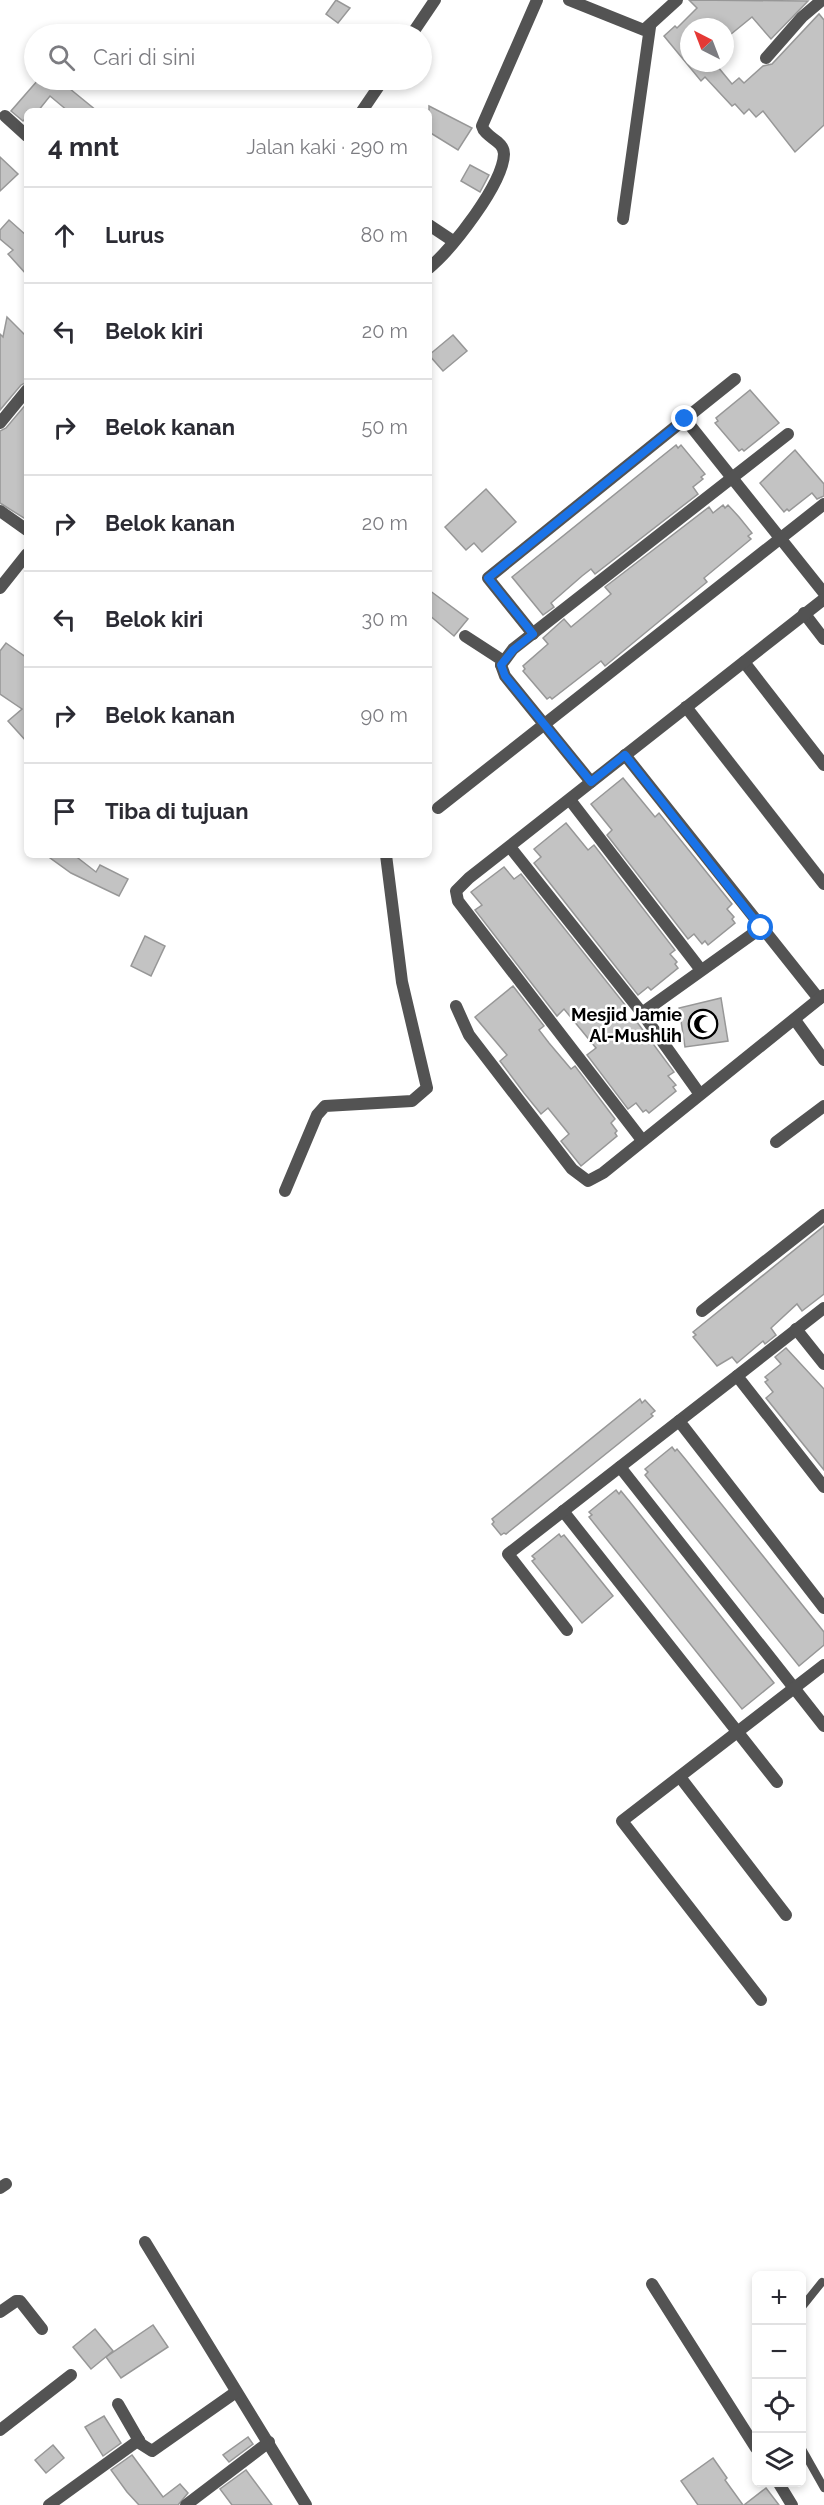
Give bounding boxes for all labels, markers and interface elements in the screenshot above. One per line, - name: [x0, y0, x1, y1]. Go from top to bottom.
- north arrow: [680, 18, 734, 72]
- search box: [24, 24, 432, 90]
- icon: search: [45, 41, 78, 74]
- text: Cari di sini: [93, 44, 195, 70]
- text: 4 mnt: [48, 132, 119, 162]
- text: Jalan kaki · 290 m: [246, 135, 408, 159]
- icon: ahead: [48, 219, 81, 252]
- text: Lurus: [105, 222, 164, 248]
- text: 80 m: [360, 223, 408, 247]
- icon: left: [48, 315, 81, 348]
- text: Belok kiri: [105, 318, 203, 344]
- text: 20 m: [362, 319, 408, 343]
- route end: [671, 405, 697, 431]
- icon: right: [48, 411, 81, 444]
- text: Belok kanan: [105, 414, 235, 440]
- text: 50 m: [361, 415, 408, 439]
- icon: right: [48, 507, 81, 540]
- text: Belok kanan: [105, 510, 235, 536]
- text: 20 m: [362, 511, 408, 535]
- icon: left: [48, 603, 81, 636]
- text: Belok kiri: [105, 606, 203, 632]
- text: 30 m: [362, 607, 408, 631]
- icon: right: [48, 699, 81, 732]
- text: Belok kanan: [105, 702, 235, 728]
- text: 90 m: [361, 703, 408, 727]
- icon: arrive: [48, 795, 81, 828]
- text: Tiba di tujuan: [105, 798, 248, 824]
- route start: [747, 914, 773, 940]
- place label: Mesjid Jamie Al-Mushlih: [571, 1004, 682, 1046]
- mosque icon: Mesjid Jamie Al-Mushlih: [687, 1008, 719, 1040]
- map controls: [752, 2271, 806, 2487]
- button: +: [752, 2271, 806, 2325]
- button: −: [752, 2325, 806, 2379]
- button: locate: [752, 2379, 806, 2433]
- button: layers: [752, 2433, 806, 2487]

